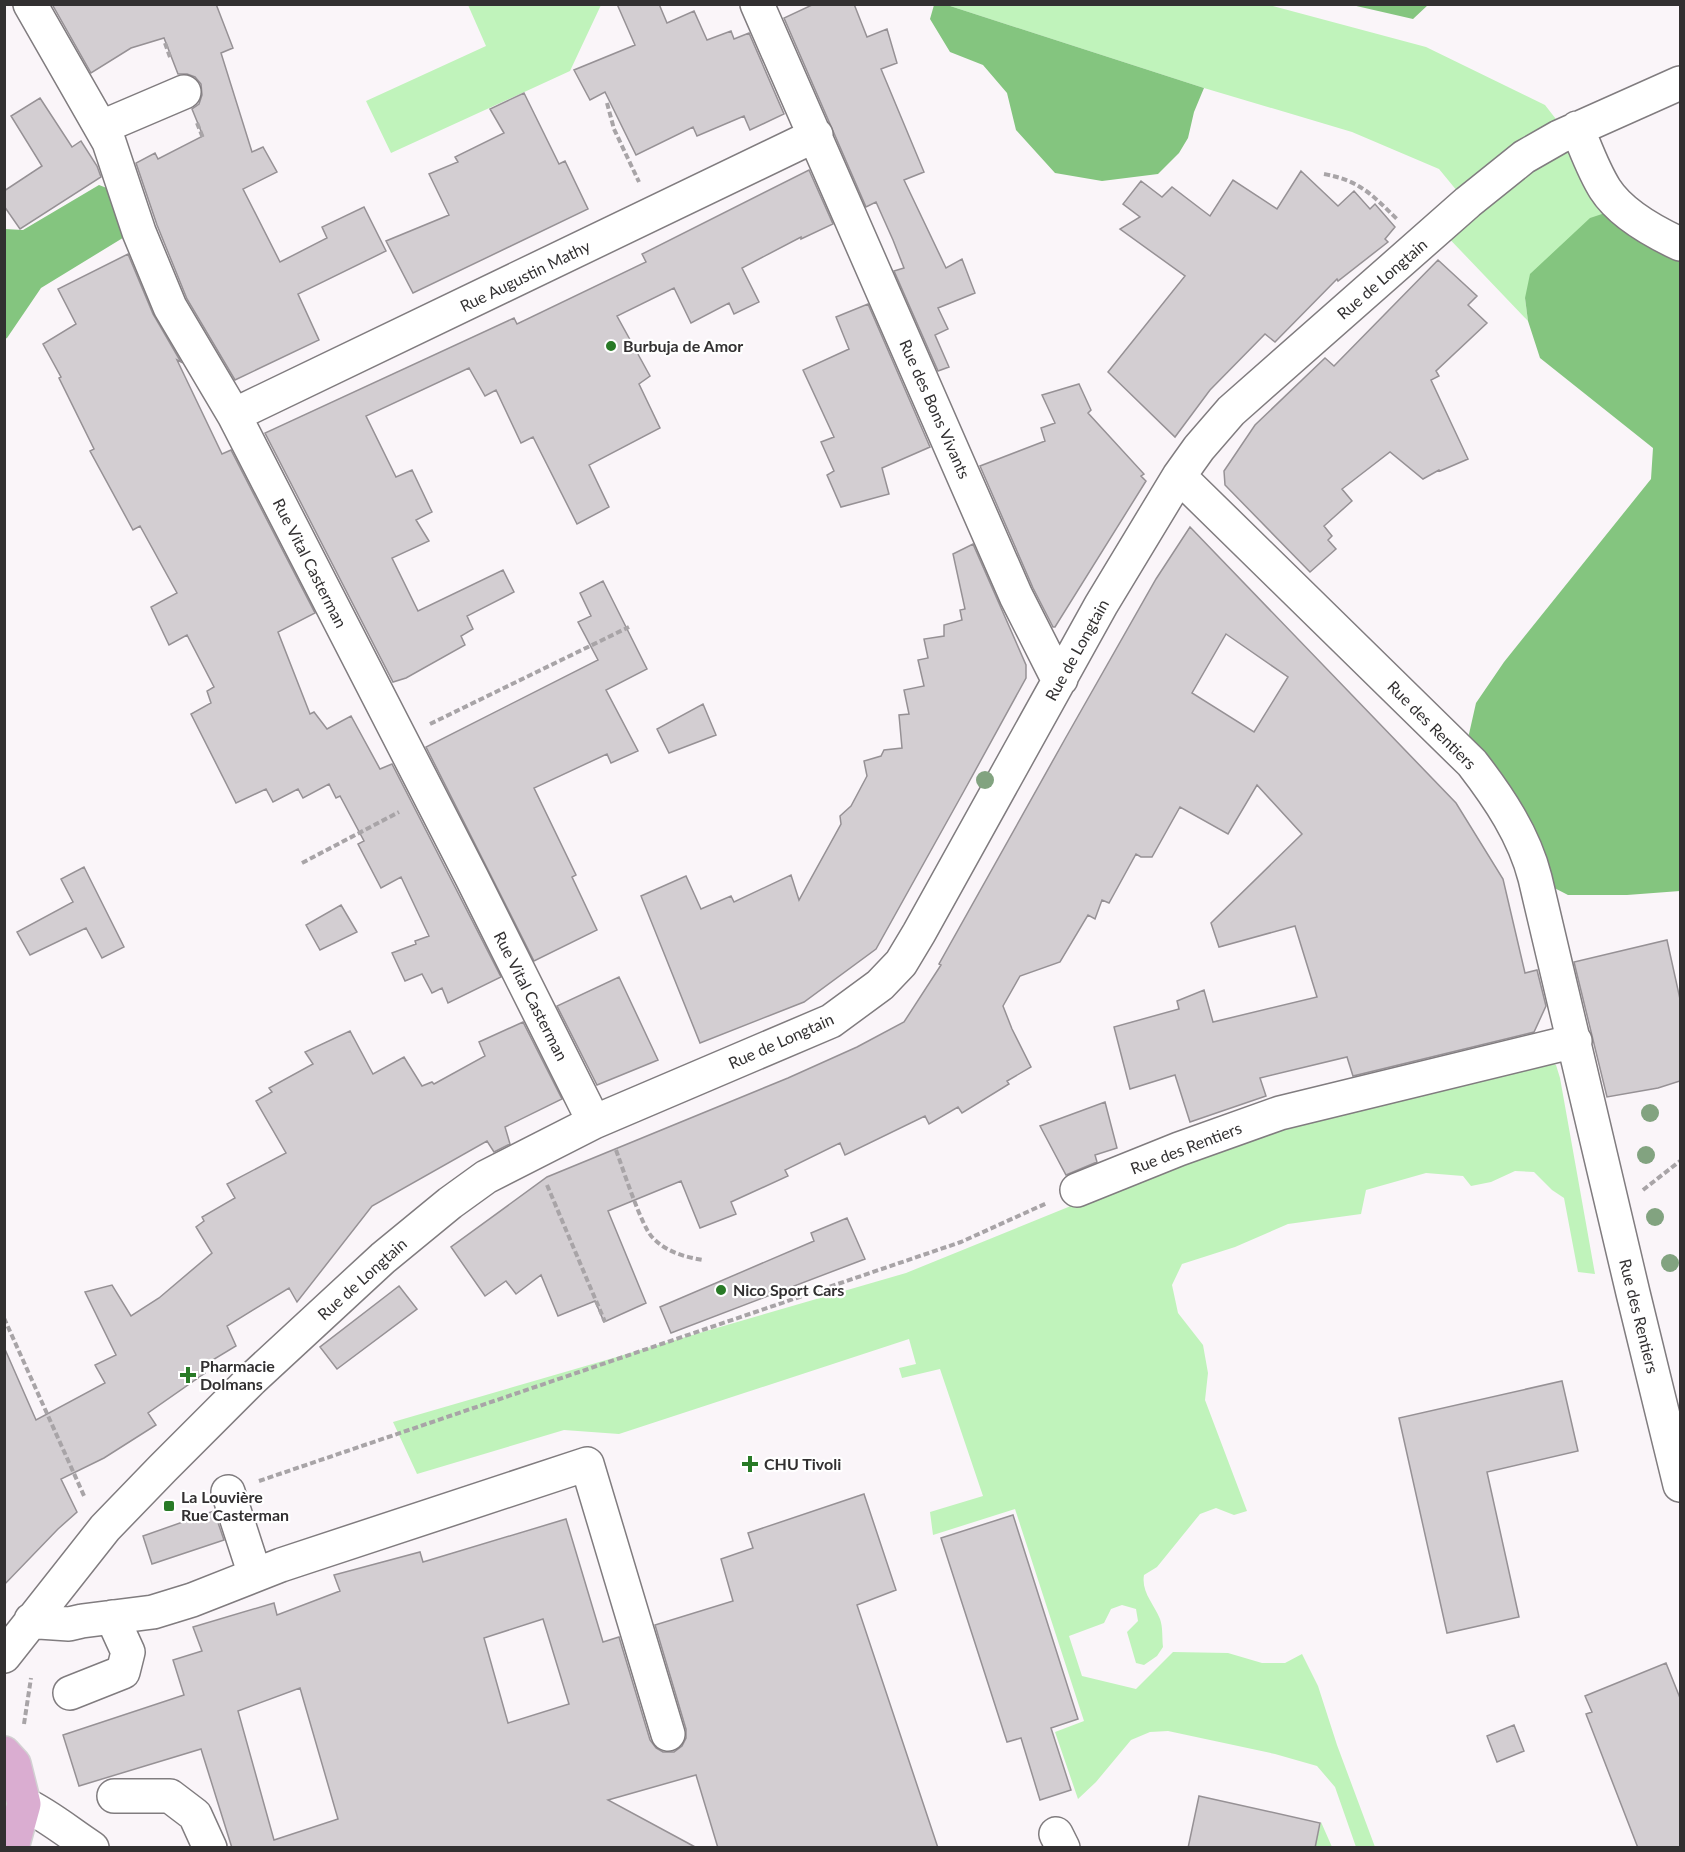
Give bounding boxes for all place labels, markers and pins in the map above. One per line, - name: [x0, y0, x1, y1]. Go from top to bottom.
- place label: Burbuja de Amor: [623, 336, 743, 355]
- marker: Burbuja de Amor: [604, 339, 618, 353]
- place label: Nico Sport Cars: [733, 1280, 844, 1299]
- marker: Nico Sport Cars: [714, 1283, 728, 1297]
- place label: Pharmacie Dolmans: [200, 1356, 275, 1393]
- marker: Pharmacie Dolmans: [181, 1368, 195, 1382]
- place label: CHU Tivoli: [764, 1454, 841, 1473]
- marker: CHU Tivoli: [741, 1455, 759, 1473]
- place label: La Louvière Rue Casterman: [181, 1487, 289, 1524]
- marker: La Louvière Rue Casterman: [162, 1499, 176, 1513]

